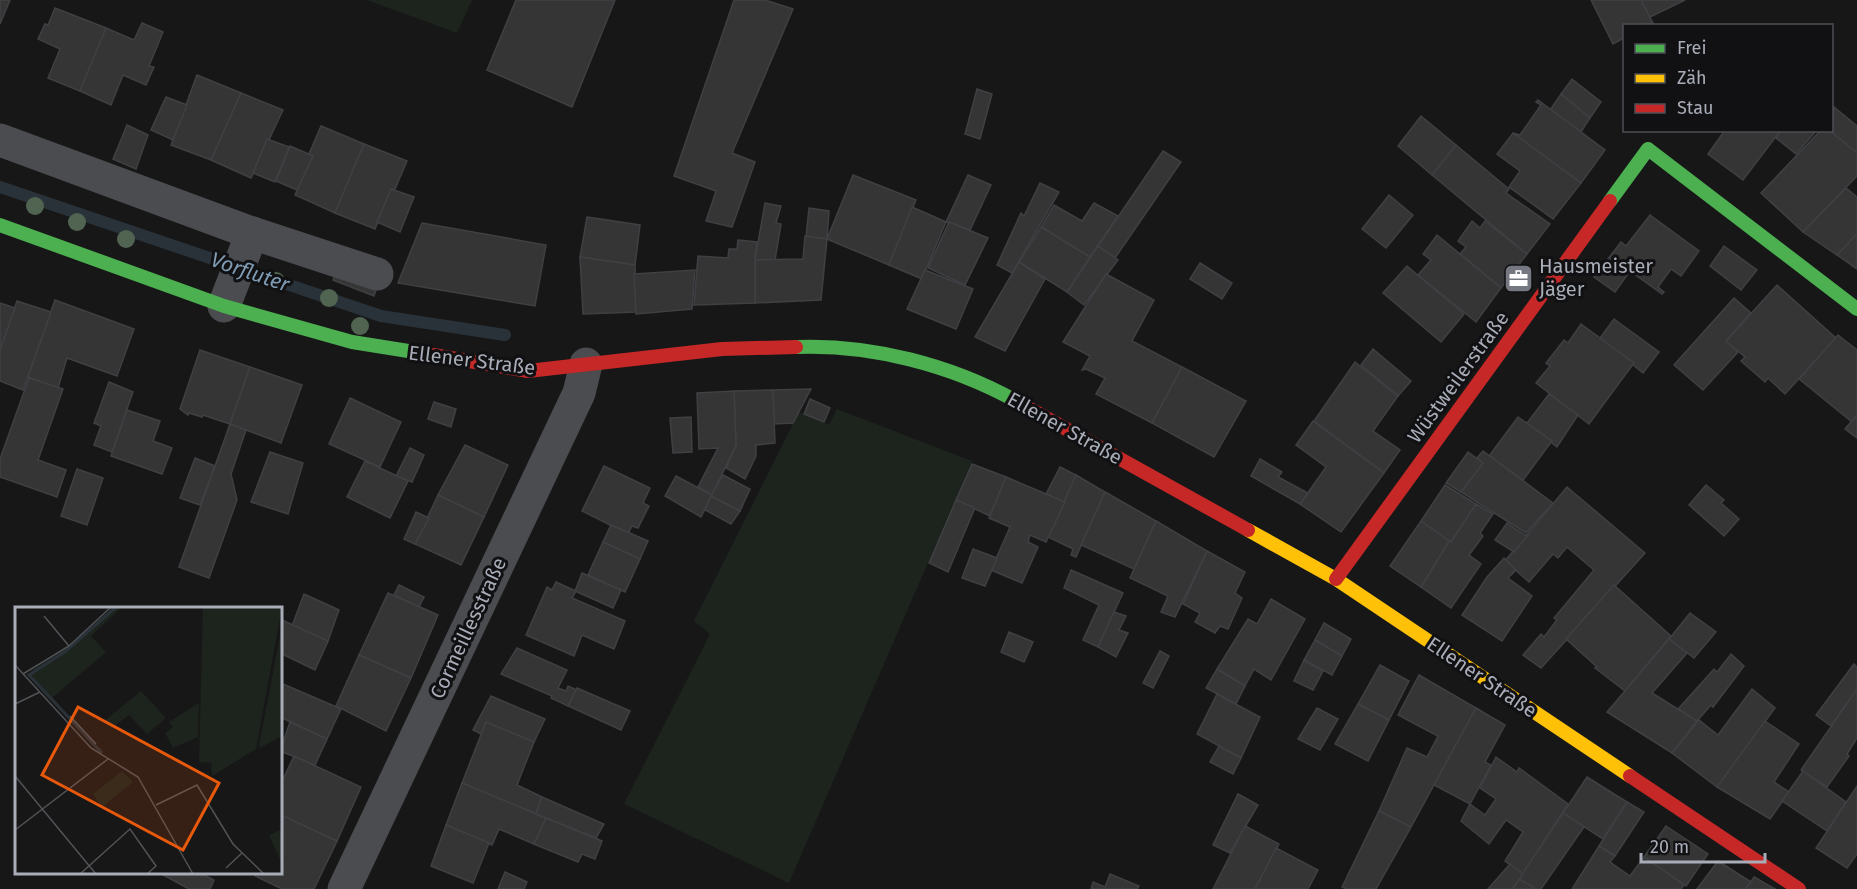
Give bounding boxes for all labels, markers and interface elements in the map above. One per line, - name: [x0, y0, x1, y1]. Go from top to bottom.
- legend: [1623, 24, 1833, 132]
- text: Frei: [1677, 37, 1707, 59]
- text: Zäh: [1677, 67, 1706, 89]
- text: Stau: [1677, 97, 1713, 119]
- water label: Vorfluter: [207, 246, 294, 298]
- place label: Hausmeister Jäger: [1539, 254, 1653, 301]
- office icon: Hausmeister Jäger: [1502, 262, 1534, 294]
- street label: Wüstweilerstraße: [1402, 307, 1514, 447]
- street label: Ellener Straße: [407, 340, 537, 380]
- street label: Ellener Straße: [1003, 387, 1127, 469]
- street label: Cormeillesstraße: [425, 554, 511, 702]
- inset map: [15, 607, 282, 874]
- street label: Ellener Straße: [1422, 631, 1542, 723]
- scale bar: [1641, 826, 1766, 864]
- text: 20 m: [1650, 836, 1689, 858]

